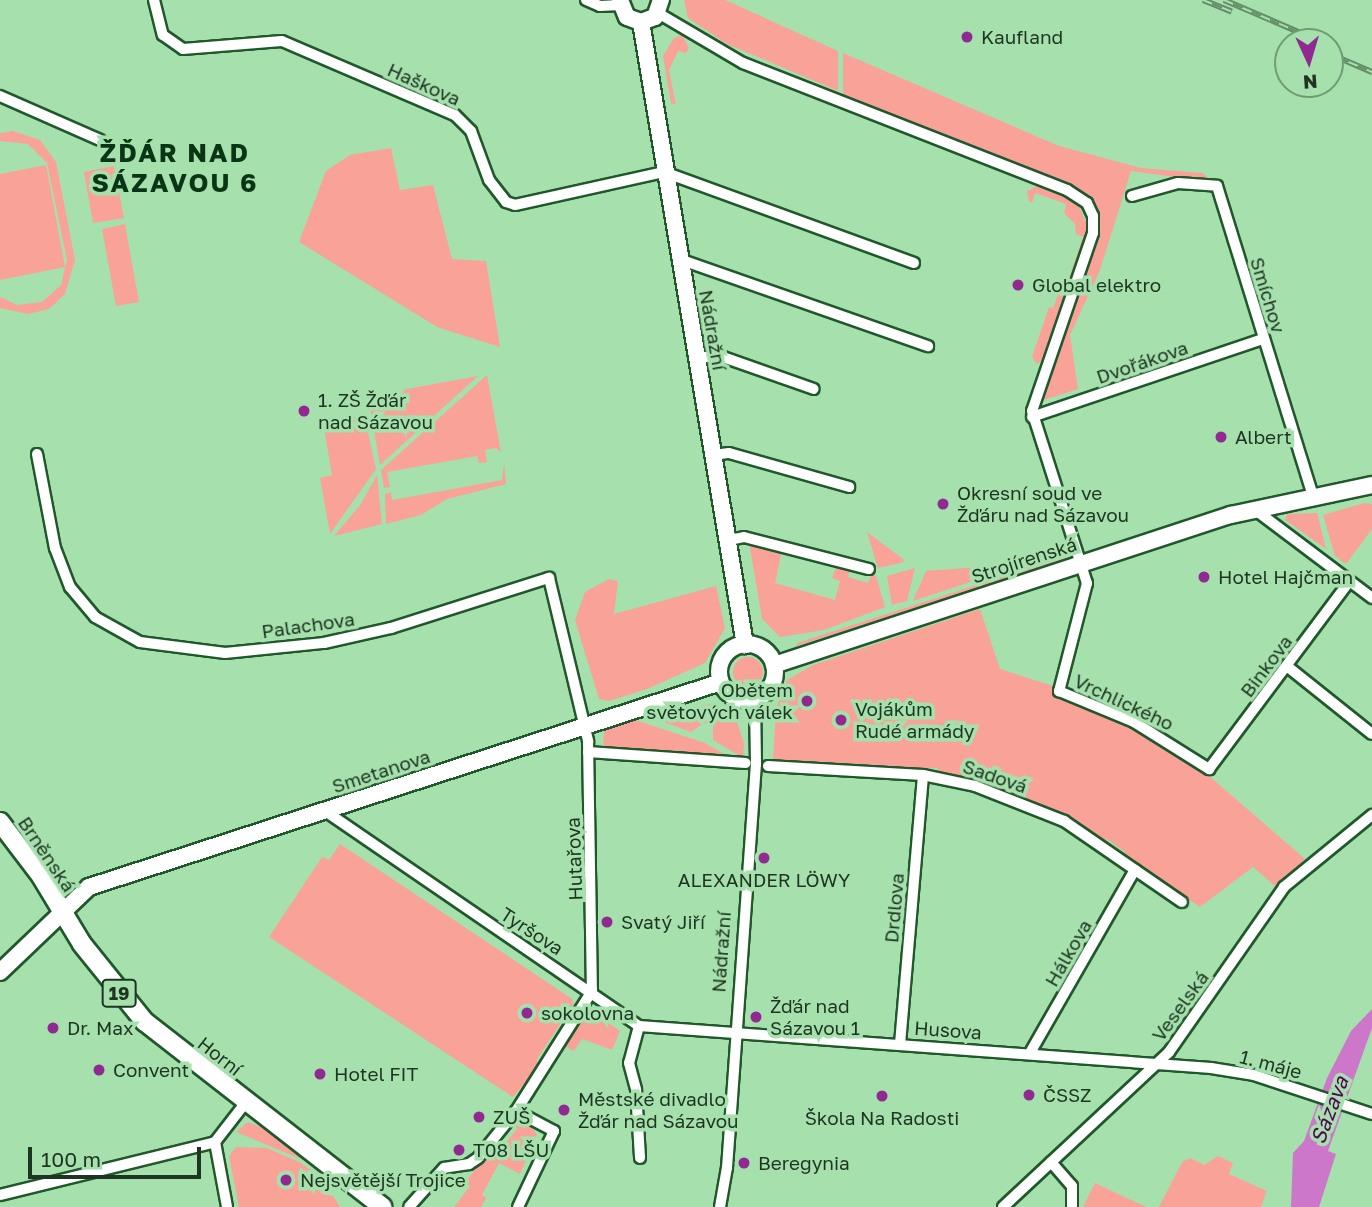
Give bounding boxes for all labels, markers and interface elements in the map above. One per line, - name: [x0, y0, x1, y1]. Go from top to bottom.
- place label: Kaufland: [981, 26, 1063, 48]
- north arrow: [1274, 28, 1344, 98]
- marker: Kaufland: [959, 29, 975, 45]
- street label: Haškova: [384, 58, 464, 110]
- text: N: [1302, 70, 1318, 94]
- district label: ŽĎÁR NAD SÁZAVOU 6: [93, 137, 257, 198]
- street label: Smíchov: [1246, 254, 1290, 336]
- place label: Global elektro: [1032, 274, 1161, 296]
- marker: Global elektro: [1010, 277, 1026, 293]
- street label: Nádražní: [695, 288, 731, 372]
- street label: Dvořákova: [1093, 336, 1191, 388]
- place label: 1. ZŠ Žďár nad Sázavou: [318, 389, 433, 433]
- marker: 1. ZŠ Žďár nad Sázavou: [296, 403, 312, 419]
- place label: Albert: [1235, 426, 1292, 448]
- marker: Albert: [1213, 429, 1229, 445]
- place label: Okresní soud ve Žďáru nad Sázavou: [957, 482, 1129, 526]
- marker: Okresní soud ve Žďáru nad Sázavou: [935, 496, 951, 512]
- street label: Strojírenská: [968, 532, 1080, 588]
- place label: Hotel Hajčman: [1218, 566, 1353, 588]
- marker: Hotel Hajčman: [1196, 569, 1212, 585]
- street label: Palachova: [260, 607, 356, 643]
- street label: Binkova: [1235, 631, 1297, 701]
- street label: Vrchlického: [1071, 669, 1177, 735]
- place label: Obětem světových válek: [646, 679, 793, 723]
- marker: Obětem světových válek: [799, 693, 815, 709]
- place label: Vojákům Rudé armády: [855, 698, 975, 742]
- marker: Vojákům Rudé armády: [833, 712, 849, 728]
- street label: Smetanova: [329, 744, 433, 798]
- street label: Sadová: [960, 754, 1030, 798]
- street label: Brněnská: [14, 812, 80, 896]
- street label: Hutařova: [561, 817, 587, 901]
- marker: ALEXANDER LÖWY: [756, 850, 772, 866]
- place label: ALEXANDER LÖWY: [678, 869, 850, 891]
- street label: Drdlova: [880, 872, 908, 944]
- street label: Tyršova: [496, 902, 568, 960]
- place label: Svatý Jiří: [621, 911, 705, 933]
- street label: Nádražní: [707, 911, 735, 993]
- marker: Svatý Jiří: [599, 914, 615, 930]
- street label: Hálkova: [1040, 916, 1096, 990]
- street label: Veselská: [1147, 966, 1213, 1046]
- road number: 19: [102, 978, 136, 1008]
- place label: Žďár nad Sázavou 1: [770, 995, 860, 1039]
- place label: sokolovna: [541, 1002, 634, 1024]
- marker: sokolovna: [519, 1005, 535, 1021]
- marker: Žďár nad Sázavou 1: [748, 1009, 764, 1025]
- street label: Husova: [913, 1016, 983, 1044]
- place label: Dr. Max: [67, 1017, 133, 1039]
- marker: Dr. Max: [45, 1020, 61, 1036]
- street label: Horní: [193, 1032, 247, 1080]
- street label: 1. máje: [1237, 1045, 1305, 1083]
- place label: Convent: [113, 1059, 189, 1081]
- marker: Convent: [91, 1062, 107, 1078]
- place label: Hotel FIT: [334, 1063, 418, 1085]
- marker: Hotel FIT: [312, 1066, 328, 1082]
- water label: Sázava: [1305, 1073, 1353, 1147]
- place label: ČSSZ: [1043, 1084, 1091, 1106]
- marker: ČSSZ: [1021, 1087, 1037, 1103]
- place label: Městské divadlo Žďár nad Sázavou: [578, 1088, 739, 1132]
- marker: Škola Na Radosti: [874, 1088, 890, 1104]
- marker: Městské divadlo Žďár nad Sázavou: [556, 1102, 572, 1118]
- place label: ZUŠ: [493, 1106, 530, 1128]
- place label: Škola Na Radosti: [805, 1107, 959, 1129]
- marker: ZUŠ: [471, 1109, 487, 1125]
- scale bar: [32, 1134, 205, 1178]
- place label: T08 LŠU: [473, 1139, 549, 1161]
- marker: T08 LŠU: [451, 1142, 467, 1158]
- text: 100 m: [41, 1146, 101, 1172]
- place label: Beregynia: [758, 1152, 850, 1174]
- marker: Beregynia: [736, 1155, 752, 1171]
- place label: Nejsvětější Trojice: [300, 1169, 466, 1191]
- marker: Nejsvětější Trojice: [278, 1172, 294, 1188]

